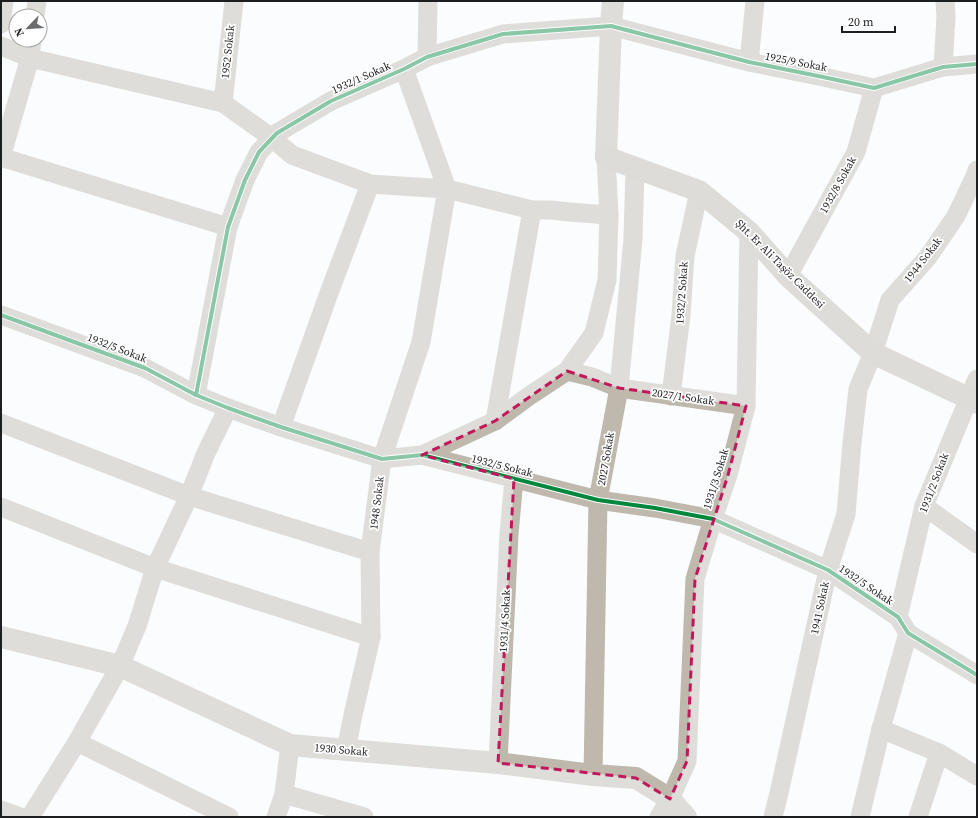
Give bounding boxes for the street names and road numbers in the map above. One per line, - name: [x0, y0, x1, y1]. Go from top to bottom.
- street label: 1952 Sokak: [218, 24, 238, 80]
- street label: 1925/9 Sokak: [764, 49, 829, 76]
- street label: 1932/1 Sokak: [329, 58, 394, 98]
- street label: 1932/8 Sokak: [816, 153, 860, 216]
- street label: Şht. Er Ali Taşöz Caddesi: [732, 216, 828, 312]
- street label: 1944 Sokak: [901, 233, 946, 286]
- street label: 1932/2 Sokak: [672, 260, 692, 325]
- street label: 1932/5 Sokak: [85, 330, 150, 367]
- street label: 2027/1 Sokak: [651, 385, 716, 409]
- street label: 2027 Sokak: [594, 430, 618, 487]
- street label: 1931/3 Sokak: [700, 446, 733, 511]
- street label: 1931/2 Sokak: [916, 450, 953, 515]
- street label: 1932/5 Sokak: [470, 451, 535, 481]
- street label: 1948 Sokak: [366, 474, 388, 531]
- street label: 1932/5 Sokak: [836, 561, 897, 609]
- street label: 1941 Sokak: [807, 579, 833, 636]
- street label: 1931/4 Sokak: [496, 588, 514, 653]
- street label: 1930 Sokak: [314, 740, 369, 760]

